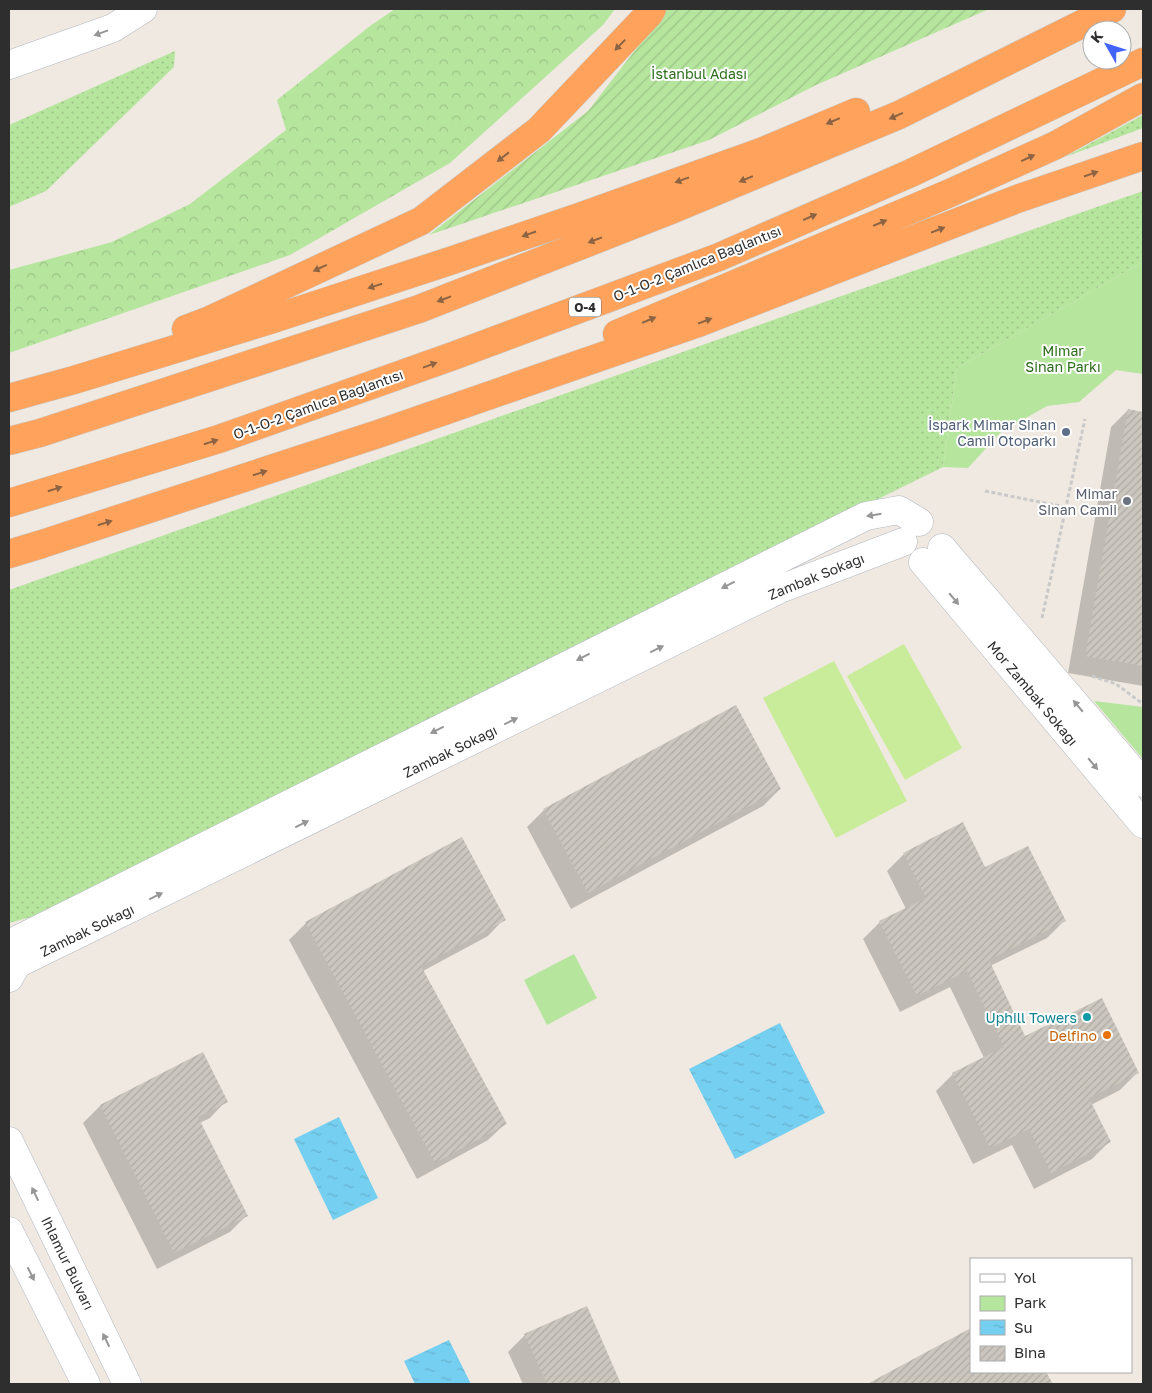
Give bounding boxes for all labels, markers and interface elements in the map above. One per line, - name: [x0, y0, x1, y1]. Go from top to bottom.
- north arrow: [1082, 20, 1132, 70]
- text: K: [1087, 27, 1106, 46]
- one-way arrow: [93, 30, 108, 37]
- one-way arrow: [614, 38, 626, 50]
- park label: İstanbul Adası: [651, 65, 747, 82]
- one-way arrow: [889, 112, 903, 120]
- one-way arrow: [826, 118, 841, 126]
- one-way arrow: [497, 152, 510, 163]
- one-way arrow: [1021, 153, 1035, 161]
- one-way arrow: [1084, 170, 1099, 178]
- one-way arrow: [738, 175, 753, 183]
- one-way arrow: [674, 176, 689, 184]
- one-way arrow: [803, 213, 817, 221]
- one-way arrow: [872, 219, 887, 226]
- street label: O-1-O-2 Çamlıca Bağlantısı: [611, 222, 783, 304]
- one-way arrow: [931, 226, 946, 233]
- one-way arrow: [521, 231, 536, 238]
- one-way arrow: [587, 236, 602, 244]
- one-way arrow: [313, 264, 327, 272]
- one-way arrow: [367, 282, 382, 290]
- one-way arrow: [436, 295, 451, 303]
- road number: O-4: [569, 298, 601, 316]
- one-way arrow: [642, 316, 656, 324]
- one-way arrow: [698, 316, 713, 324]
- park label: Mimar Sinan Parkı: [1025, 342, 1101, 375]
- one-way arrow: [423, 360, 438, 368]
- street label: O-1-O-2 Çamlıca Bağlantısı: [231, 365, 405, 443]
- place label: İspark Mimar Sinan Camii Otoparkı: [928, 416, 1056, 449]
- marker: İspark Mimar Sinan Camii Otoparkı: [1060, 426, 1072, 438]
- one-way arrow: [204, 437, 219, 445]
- one-way arrow: [253, 469, 268, 477]
- one-way arrow: [48, 485, 63, 493]
- place label: Mimar Sinan Camii: [1038, 485, 1118, 518]
- marker: Mimar Sinan Camii: [1121, 495, 1133, 507]
- one-way arrow: [866, 511, 882, 519]
- one-way arrow: [98, 519, 113, 527]
- street label: Zambak Sokağı: [766, 549, 866, 603]
- one-way arrow: [721, 581, 735, 589]
- one-way arrow: [949, 593, 960, 606]
- street label: Mor Zambak Sokağı: [984, 637, 1082, 749]
- one-way arrow: [649, 645, 664, 653]
- one-way arrow: [576, 654, 590, 662]
- one-way arrow: [1072, 700, 1083, 713]
- one-way arrow: [504, 717, 518, 725]
- street label: Zambak Sokağı: [400, 721, 500, 781]
- one-way arrow: [430, 726, 445, 734]
- one-way arrow: [1087, 757, 1098, 770]
- one-way arrow: [295, 820, 309, 828]
- one-way arrow: [149, 891, 164, 900]
- street label: Zambak Sokağı: [37, 900, 137, 960]
- place label: Uphill Towers: [985, 1009, 1077, 1026]
- marker: Uphill Towers: [1081, 1011, 1093, 1023]
- place label: Delfino: [1049, 1027, 1097, 1044]
- marker: Delfino: [1101, 1029, 1113, 1041]
- one-way arrow: [31, 1187, 39, 1202]
- street label: Ihlamur Bulvarı: [38, 1214, 98, 1312]
- legend: [970, 1258, 1132, 1373]
- one-way arrow: [27, 1267, 35, 1281]
- text: Yol: [1014, 1268, 1036, 1286]
- text: Park: [1014, 1293, 1047, 1311]
- text: Su: [1014, 1318, 1033, 1336]
- one-way arrow: [102, 1333, 110, 1348]
- text: Bina: [1014, 1343, 1046, 1361]

